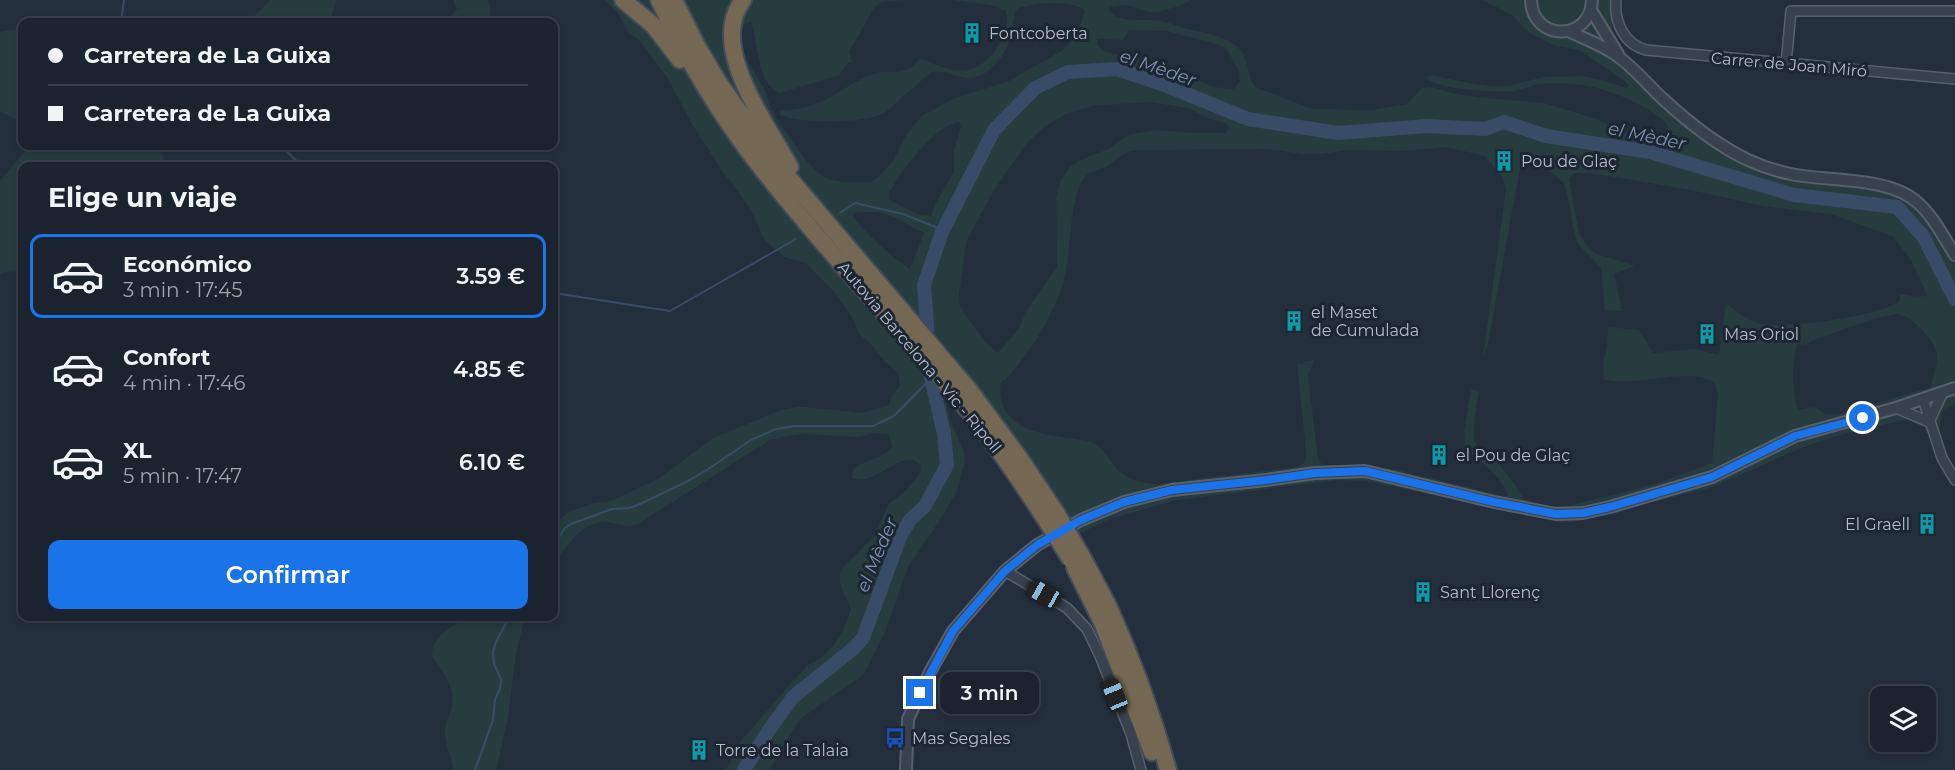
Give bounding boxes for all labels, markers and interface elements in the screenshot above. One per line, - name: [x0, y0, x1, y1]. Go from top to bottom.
- building icon: Fontcoberta: [960, 21, 984, 45]
- place label: Fontcoberta: [989, 24, 1088, 43]
- text: Carretera de La Guixa: [84, 42, 331, 69]
- water label: el Mèder: [1117, 45, 1200, 91]
- street label: Carrer de Joan Miró: [1710, 48, 1868, 81]
- text: Carretera de La Guixa: [84, 100, 331, 127]
- water label: el Mèder: [1606, 117, 1689, 155]
- building icon: Pou de Glaç: [1492, 149, 1516, 173]
- place label: Pou de Glaç: [1521, 152, 1617, 171]
- text: Elige un viaje: [48, 181, 237, 214]
- icon: car: [51, 249, 105, 303]
- text: Económico: [123, 251, 252, 278]
- street label: Autovia Barcelona - Vic - Ripoll: [834, 258, 1005, 457]
- text: 3.59 €: [456, 263, 525, 290]
- text: 3 min · 17:45: [123, 278, 243, 302]
- place label: el Maset de Cumulada: [1311, 303, 1419, 340]
- building icon: el Maset de Cumulada: [1282, 309, 1306, 333]
- building icon: Mas Oriol: [1695, 322, 1719, 346]
- place label: Mas Oriol: [1724, 325, 1799, 344]
- icon: car: [51, 342, 105, 396]
- text: Confort: [123, 344, 210, 371]
- text: 4.85 €: [453, 356, 525, 383]
- text: 4 min · 17:46: [123, 371, 245, 395]
- route start: [1849, 404, 1876, 431]
- icon: car: [51, 435, 105, 489]
- text: XL: [123, 437, 152, 464]
- building icon: el Pou de Glaç: [1427, 443, 1451, 467]
- place label: el Pou de Glaç: [1456, 446, 1570, 465]
- text: 6.10 €: [459, 449, 525, 476]
- text: 5 min · 17:47: [123, 464, 242, 488]
- building icon: El Graell: [1915, 512, 1939, 536]
- water label: el Mèder: [851, 514, 903, 596]
- place label: El Graell: [1845, 515, 1910, 534]
- button: Confirmar: [48, 540, 528, 609]
- car: [1024, 577, 1064, 611]
- building icon: Sant Llorenç: [1411, 580, 1435, 604]
- place label: Sant Llorenç: [1440, 583, 1540, 602]
- callout: 3 min: [941, 672, 1040, 714]
- car: [1100, 675, 1130, 715]
- route end: [906, 679, 933, 706]
- text: 3 min: [961, 681, 1018, 705]
- map controls: [1870, 686, 1936, 752]
- button: layers: [1870, 686, 1936, 752]
- bus stop icon: Mas Segales: [883, 726, 907, 750]
- place label: Mas Segales: [912, 729, 1011, 748]
- building icon: Torre de la Talaia: [687, 738, 711, 762]
- place label: Torre de la Talaia: [716, 741, 849, 760]

